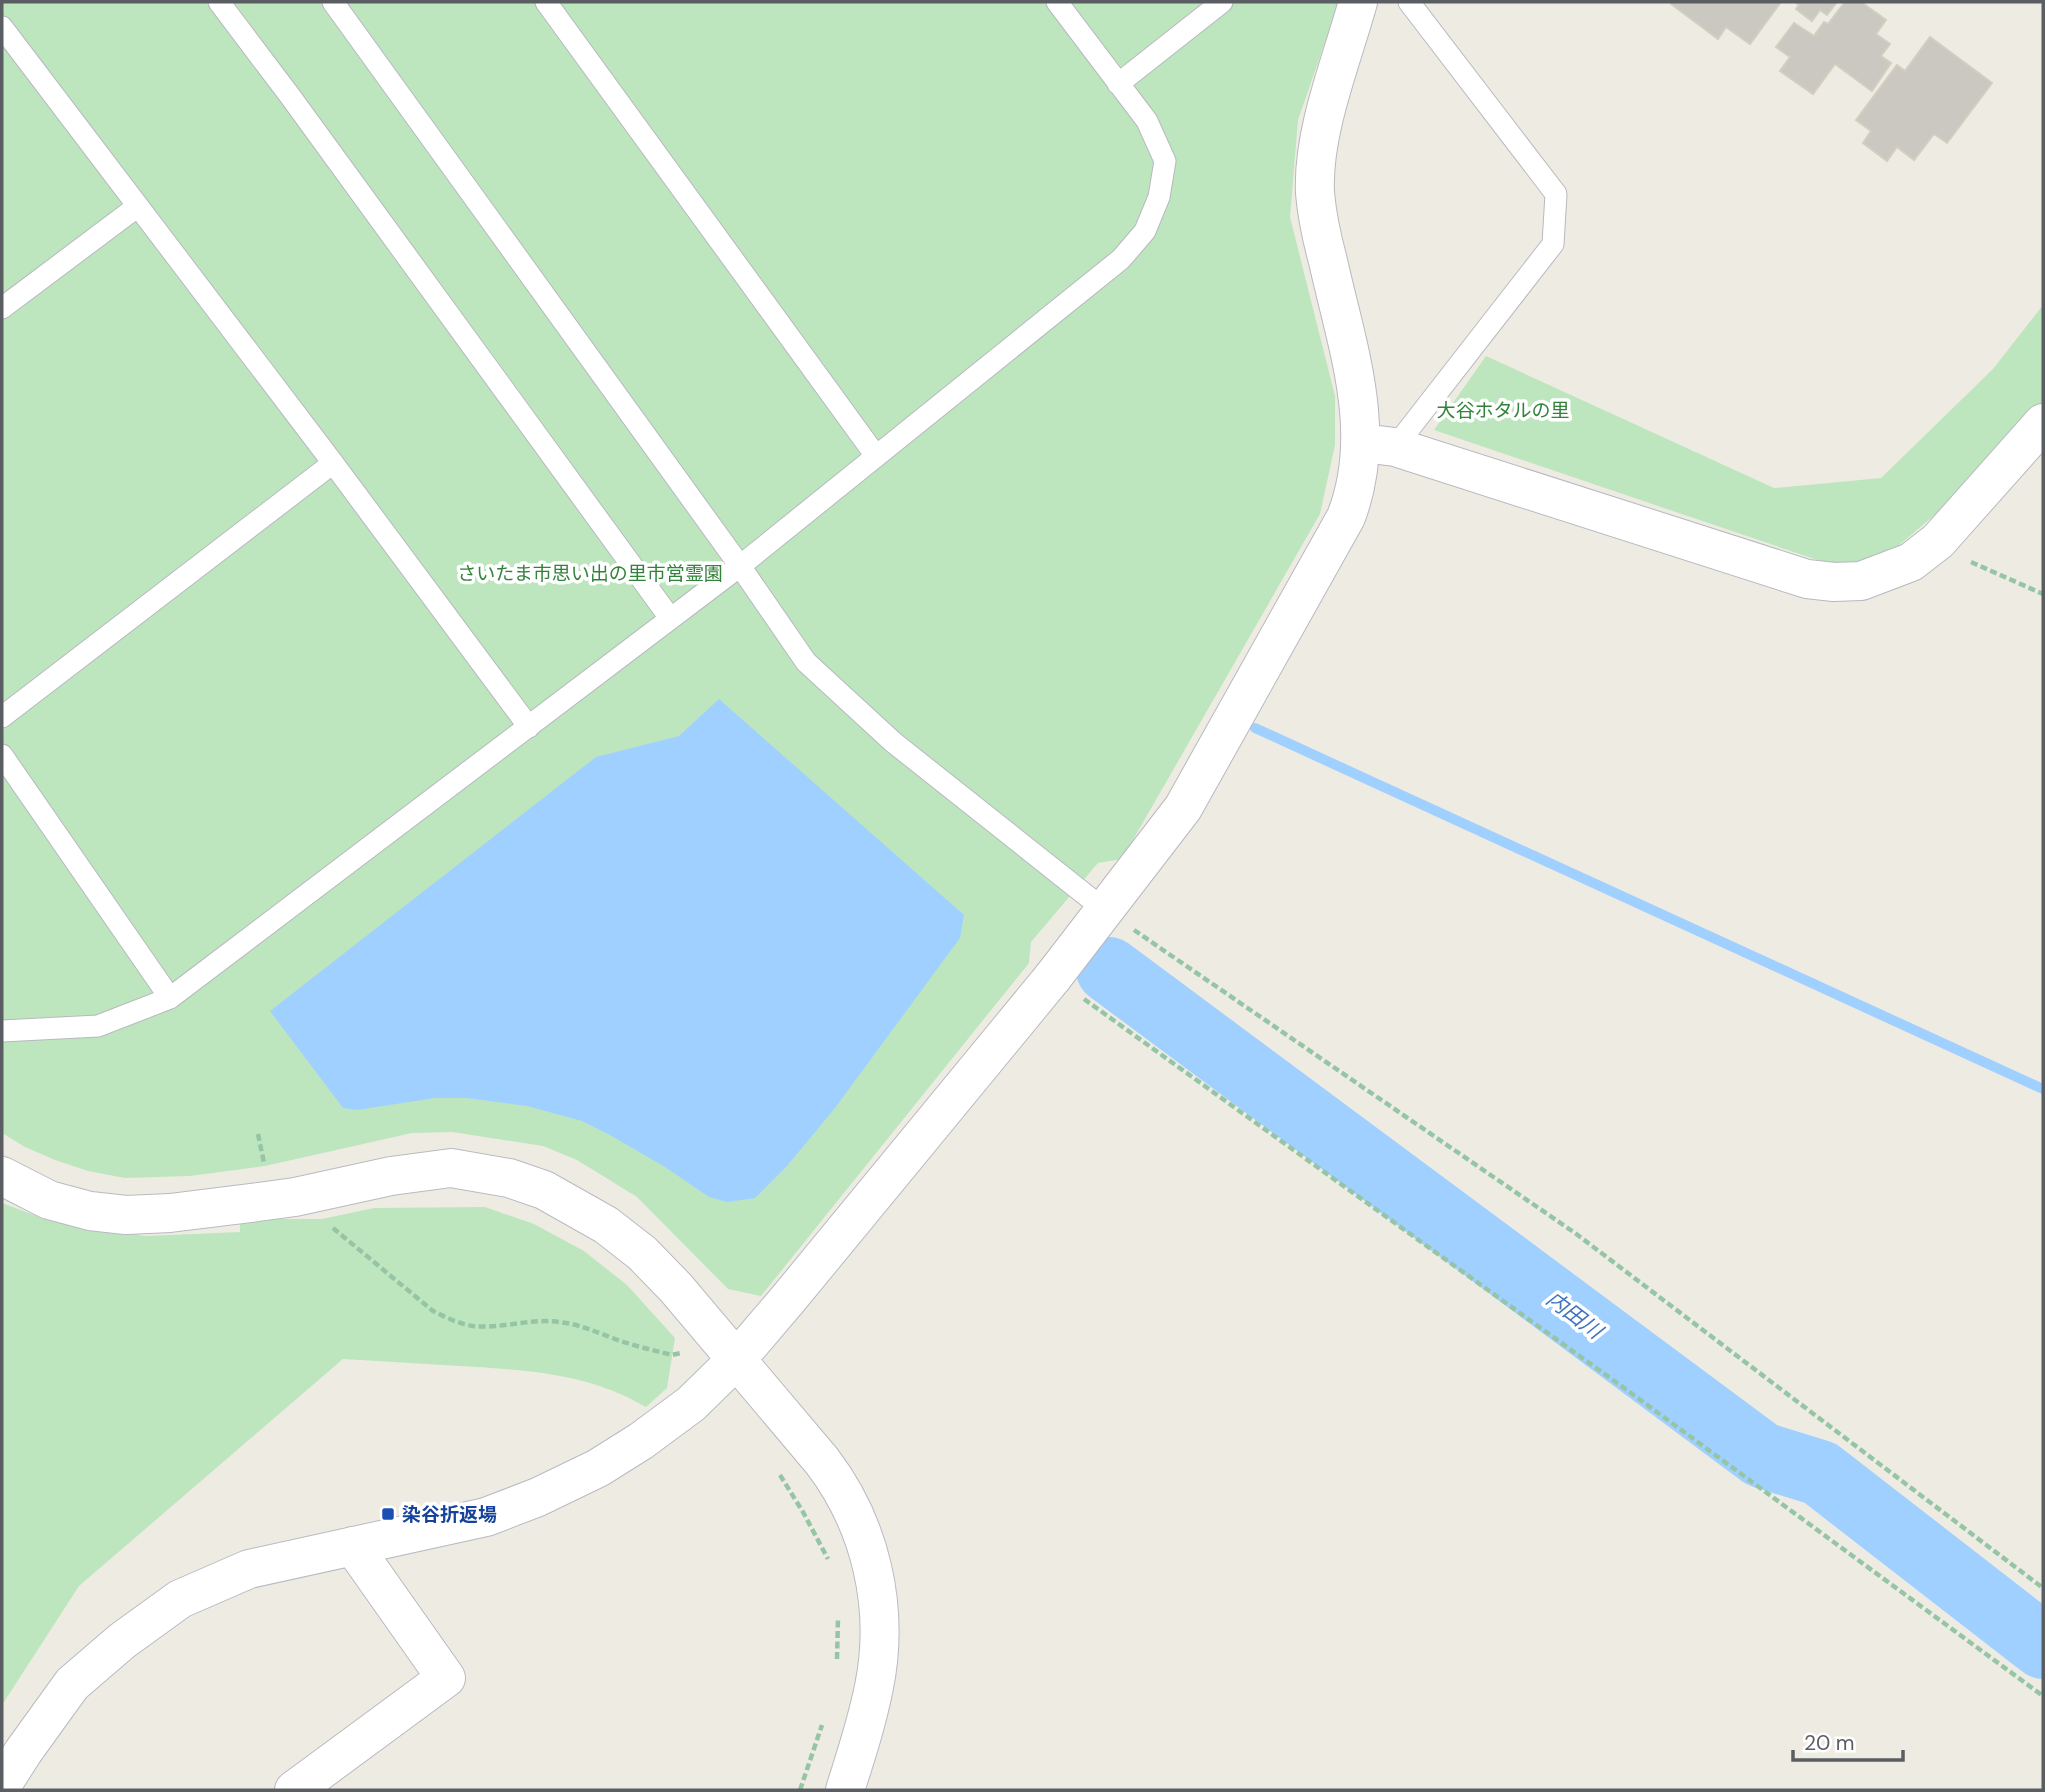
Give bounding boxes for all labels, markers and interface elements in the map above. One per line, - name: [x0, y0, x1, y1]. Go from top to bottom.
- park label: 大谷ホタルの里: [1436, 398, 1570, 423]
- park label: さいたま市思い出の里市営霊園: [457, 561, 723, 586]
- water label: 内田川: [1540, 1285, 1609, 1346]
- place label: 染谷折返場: [402, 1502, 497, 1527]
- marker: 染谷折返場: [380, 1506, 396, 1522]
- scale bar: [1793, 1718, 1903, 1762]
- text: 20 m: [1804, 1729, 1855, 1757]

